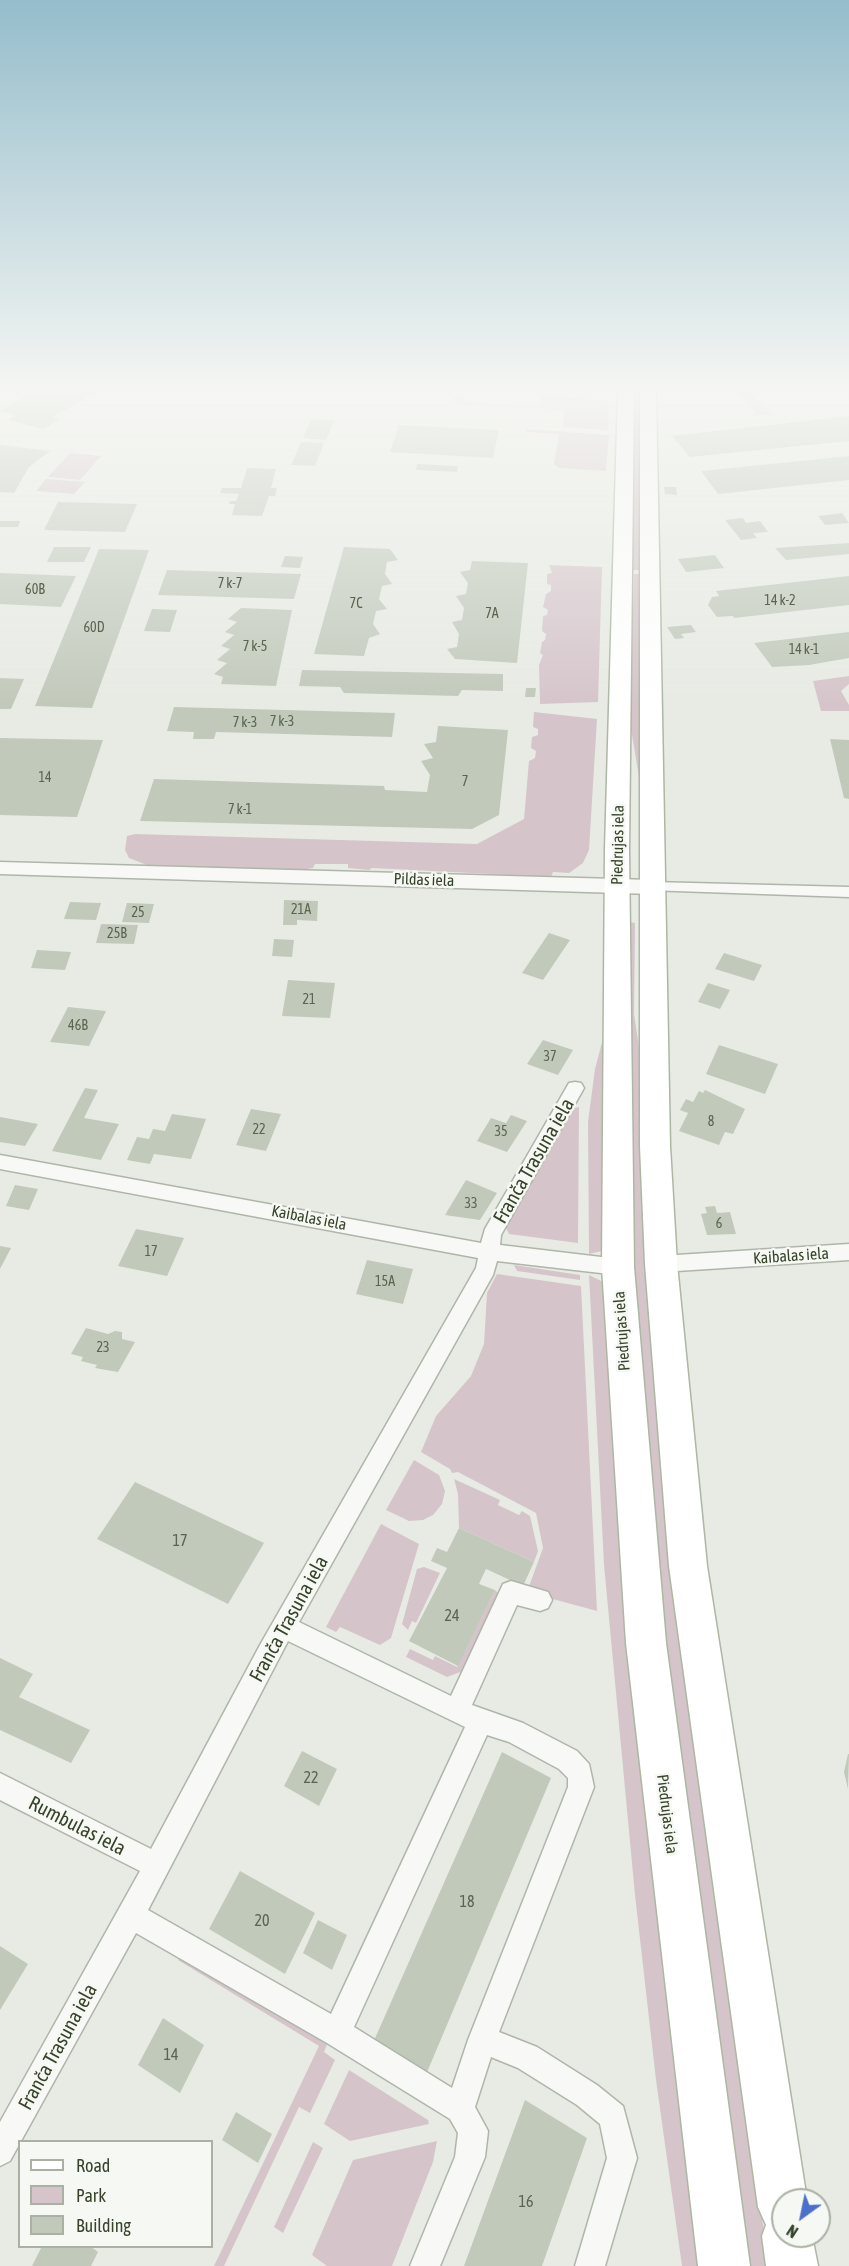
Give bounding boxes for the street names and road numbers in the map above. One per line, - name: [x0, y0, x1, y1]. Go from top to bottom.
- street label: Piedrujas iela: [608, 805, 628, 885]
- street label: Pildas iela: [393, 869, 455, 891]
- street label: Franča Trasuna iela: [488, 1094, 580, 1228]
- street label: Kaibalas iela: [270, 1201, 348, 1235]
- street label: Kaibalas iela: [753, 1244, 829, 1268]
- street label: Piedrujas iela: [610, 1290, 634, 1372]
- street label: Franča Trasuna iela: [244, 1552, 334, 1686]
- street label: Piedrujas iela: [653, 1773, 681, 1855]
- street label: Rumbulas iela: [24, 1791, 130, 1861]
- street label: Franča Trasuna iela: [13, 1980, 103, 2114]

